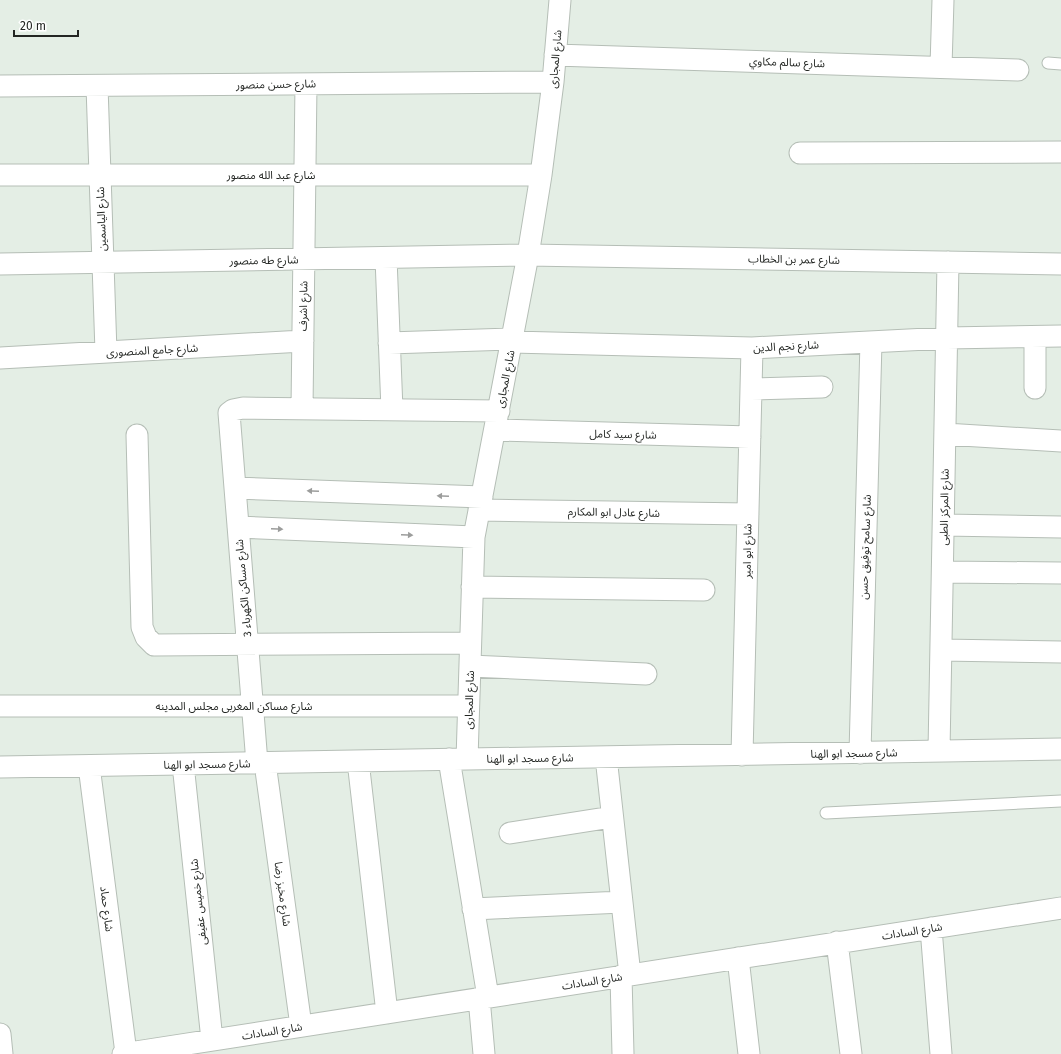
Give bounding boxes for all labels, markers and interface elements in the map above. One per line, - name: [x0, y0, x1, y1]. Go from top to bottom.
- scale bar: [14, 12, 78, 38]
- text: 20 m: [20, 19, 46, 33]
- street label: شارع المجارى: [546, 29, 566, 89]
- street label: شارع سالم مكاوي: [749, 55, 826, 73]
- street label: شارع حسن منصور: [235, 77, 317, 93]
- street label: شارع عبد الله منصور: [226, 169, 316, 183]
- street label: شارع الياسمين: [94, 186, 110, 251]
- street label: شارع عمر بن الخطاب: [748, 252, 840, 268]
- street label: شارع طه منصور: [228, 253, 299, 269]
- street label: شارع اشرف: [297, 280, 311, 331]
- street label: شارع نجم الدين: [753, 338, 820, 357]
- street label: شارع جامع المنصورى: [106, 342, 199, 360]
- street label: شارع المجارى: [494, 349, 519, 409]
- street label: شارع سيد كامل: [589, 427, 657, 443]
- street label: شارع المركز الطبى: [937, 468, 953, 546]
- one-way arrow: [306, 488, 319, 494]
- one-way arrow: [436, 493, 449, 499]
- street label: شارع سامح توفيق حسن: [857, 494, 875, 600]
- street label: شارع عادل ابو المكارم: [568, 505, 661, 521]
- street label: شارع ابو امير: [741, 523, 755, 580]
- one-way arrow: [271, 526, 284, 532]
- one-way arrow: [401, 531, 413, 538]
- street label: شارع مساكن الكهرباء 3: [233, 538, 255, 637]
- street label: شارع المجارى: [462, 670, 478, 730]
- street label: شارع مساكن المغربى مجلس المدينه: [156, 700, 313, 714]
- street label: شارع مسجد ابو الهنا: [810, 746, 898, 762]
- street label: شارع مسجد ابو الهنا: [486, 751, 574, 767]
- street label: شارع مسجد ابو الهنا: [163, 757, 251, 773]
- street label: شارع خميس عفيفى: [187, 858, 210, 946]
- street label: شارع مخبز رضا: [271, 861, 294, 928]
- street label: شارع حماد: [96, 886, 116, 933]
- street label: شارع السادات: [881, 920, 944, 944]
- street label: شارع السادات: [561, 970, 624, 994]
- street label: شارع السادات: [241, 1020, 304, 1044]

